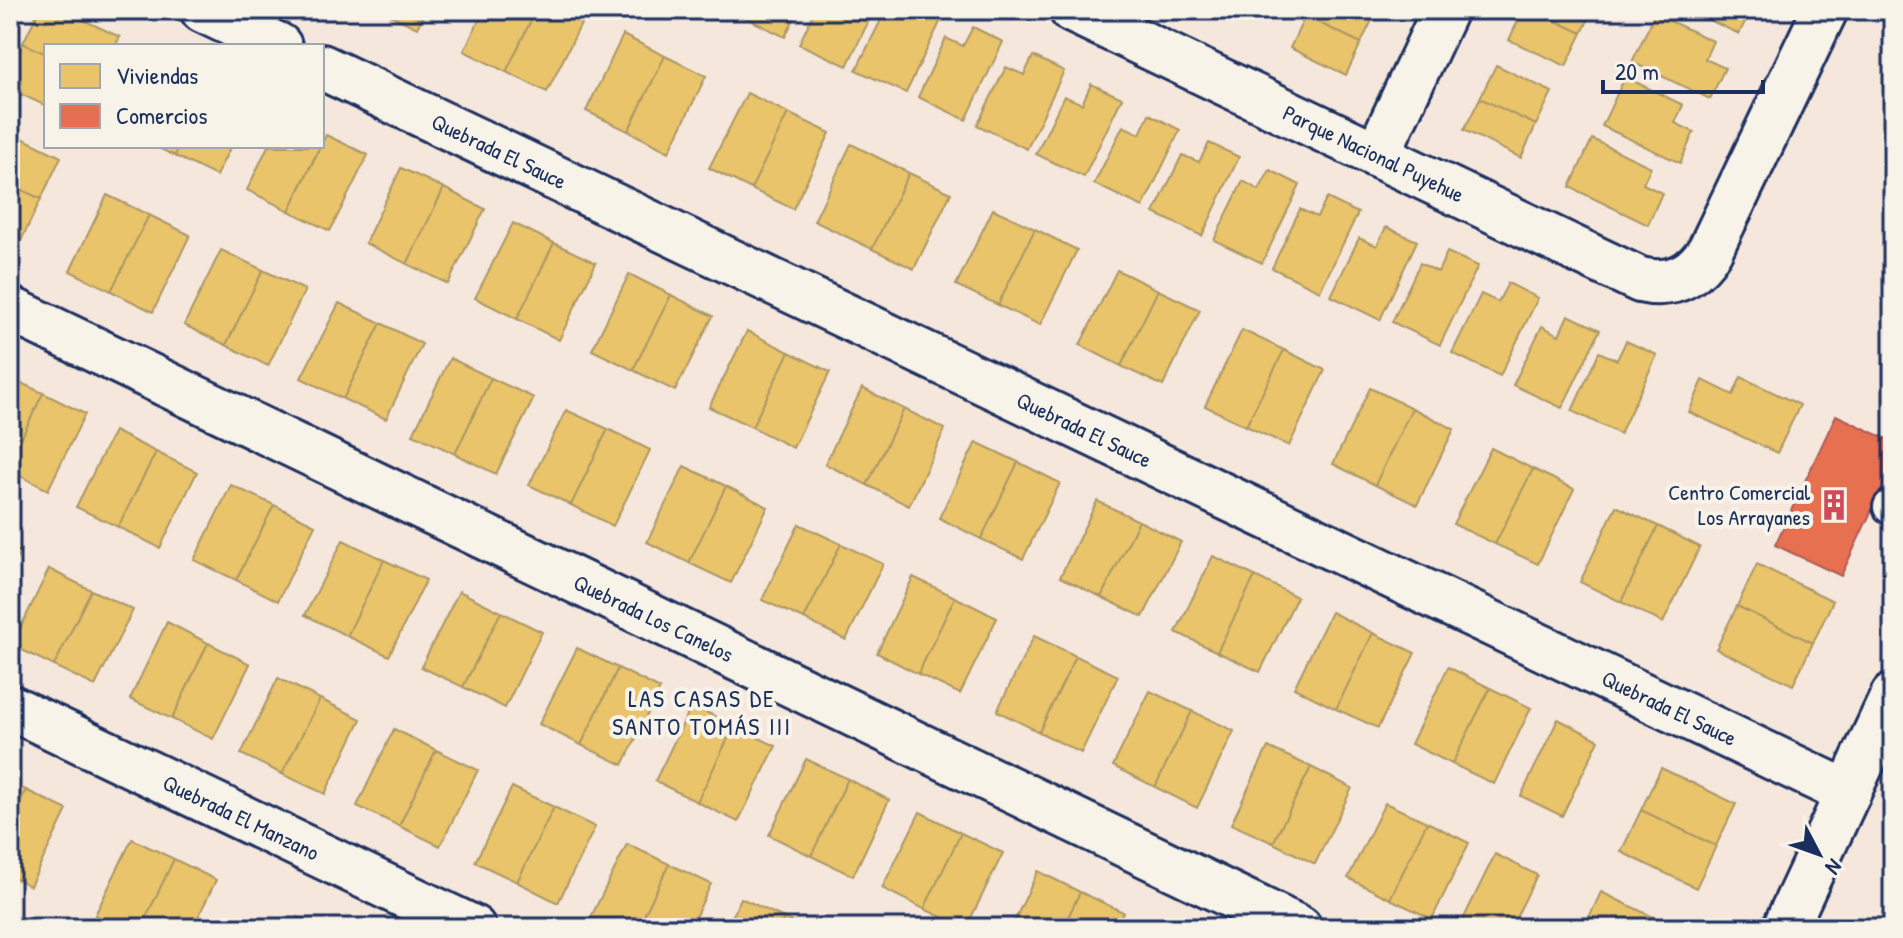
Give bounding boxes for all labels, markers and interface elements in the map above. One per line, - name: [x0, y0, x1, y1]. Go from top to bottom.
- legend: [44, 44, 324, 148]
- scale bar: [1603, 44, 1763, 94]
- text: 20 m: [1615, 55, 1659, 87]
- text: Viviendas: [116, 59, 198, 91]
- street label: Parque Nacional Puyehue: [1278, 98, 1469, 209]
- text: Comercios: [116, 99, 208, 131]
- street label: Quebrada El Sauce: [427, 106, 572, 196]
- street label: Quebrada El Sauce: [1012, 385, 1157, 475]
- place label: Centro Comercial Los Arrayanes: [1668, 477, 1810, 532]
- building icon: Centro Comercial Los Arrayanes: [1817, 488, 1851, 522]
- street label: Quebrada Los Canelos: [569, 567, 738, 669]
- street label: Quebrada El Sauce: [1597, 663, 1742, 753]
- district label: LAS CASAS DE SANTO TOMÁS III: [612, 682, 792, 742]
- street label: Quebrada El Manzano: [158, 767, 324, 867]
- north arrow: [1779, 814, 1859, 894]
- text: N: [1819, 853, 1849, 882]

